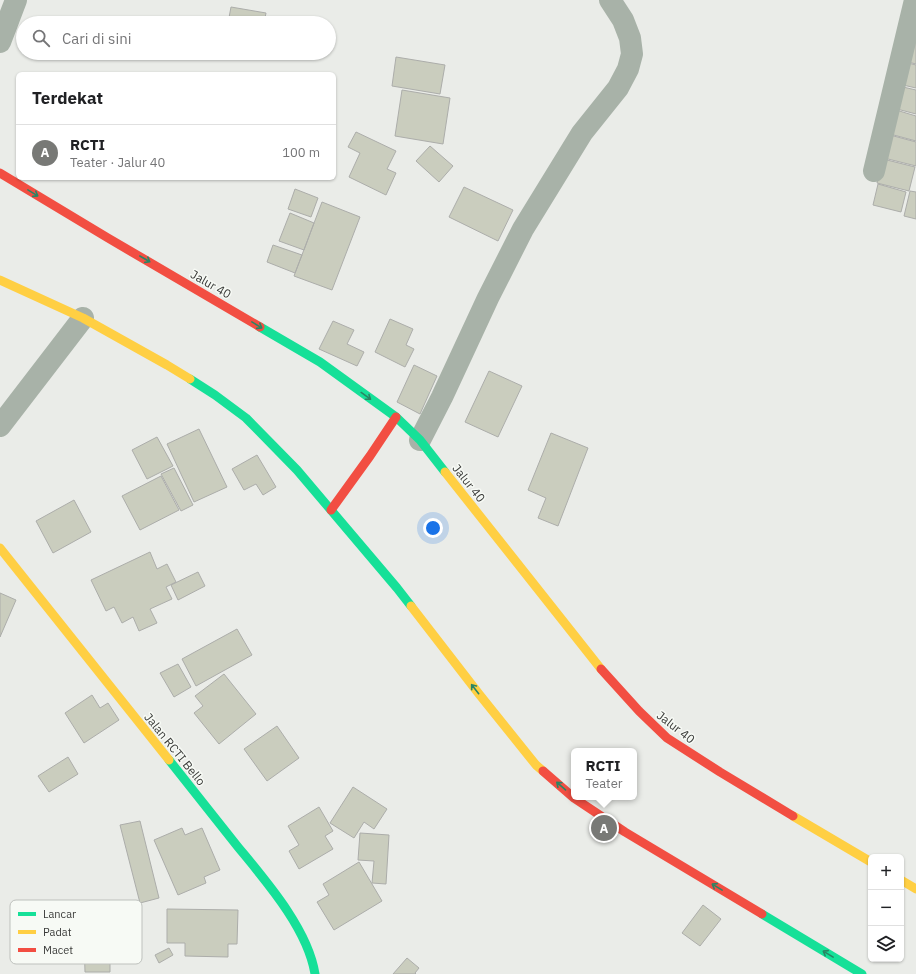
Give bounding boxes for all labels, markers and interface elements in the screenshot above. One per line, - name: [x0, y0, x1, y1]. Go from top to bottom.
- search box: [16, 16, 336, 60]
- icon: search: [30, 27, 52, 49]
- text: Cari di sini: [62, 29, 131, 48]
- text: Terdekat: [32, 87, 103, 109]
- text: RCTI: [70, 135, 105, 154]
- text: A: [41, 144, 49, 161]
- text: 100 m: [282, 144, 320, 161]
- text: Teater · Jalur 40: [70, 154, 165, 171]
- one-way arrow: [27, 189, 38, 197]
- one-way arrow: [139, 256, 151, 264]
- street label: Jalur 40: [188, 266, 234, 302]
- one-way arrow: [251, 321, 262, 329]
- one-way arrow: [361, 392, 372, 400]
- street label: Jalur 40: [449, 461, 489, 505]
- your location: [423, 518, 443, 538]
- one-way arrow: [471, 684, 480, 695]
- street label: Jalur 40: [654, 707, 698, 747]
- street label: Jalan RCTI Bello: [141, 710, 209, 788]
- popup: [571, 748, 637, 800]
- text: RCTI: [585, 756, 620, 775]
- text: Teater: [585, 775, 623, 792]
- one-way arrow: [556, 782, 566, 791]
- pin: A: [591, 813, 617, 843]
- map controls: [868, 854, 904, 962]
- button: +: [868, 854, 904, 890]
- one-way arrow: [711, 883, 723, 891]
- button: −: [868, 890, 904, 926]
- legend: [10, 900, 142, 964]
- text: Lancar: [43, 907, 76, 921]
- text: Padat: [43, 925, 72, 939]
- button: layers: [868, 926, 904, 962]
- text: Macet: [43, 943, 73, 957]
- one-way arrow: [823, 950, 834, 958]

